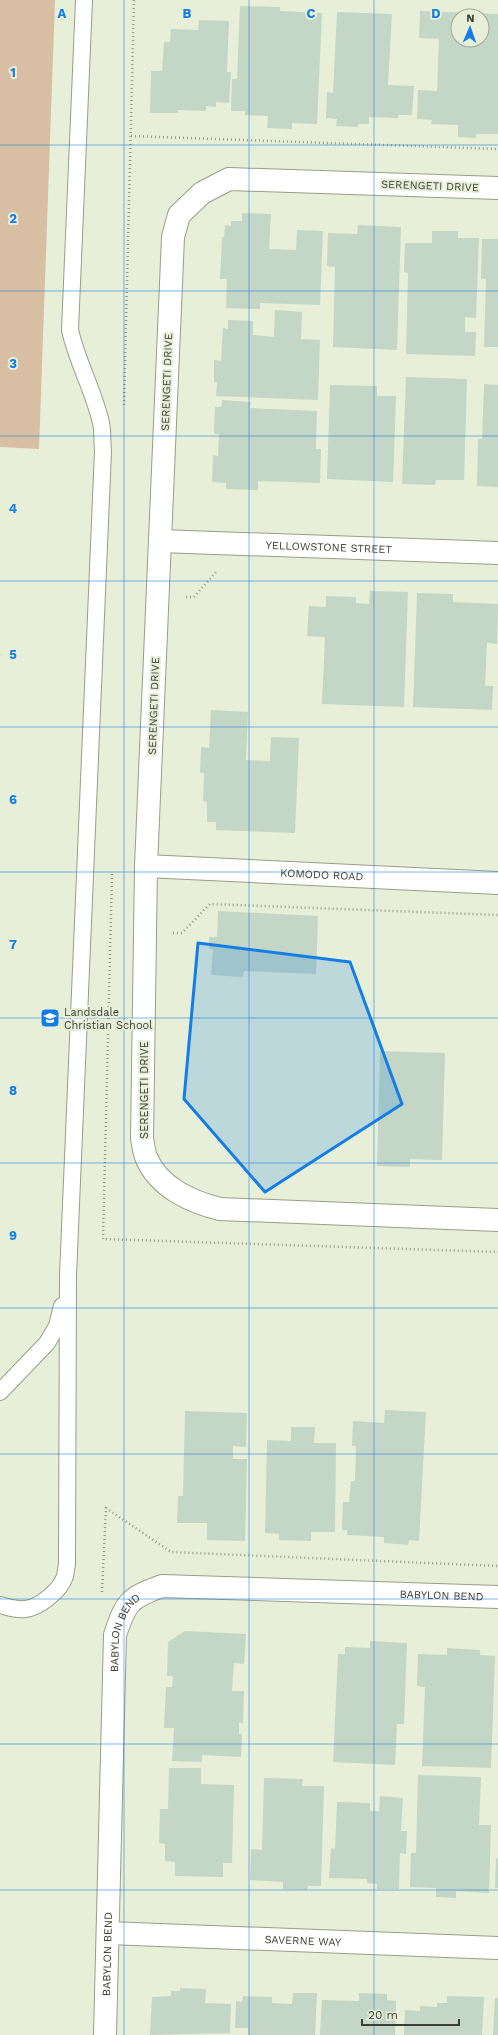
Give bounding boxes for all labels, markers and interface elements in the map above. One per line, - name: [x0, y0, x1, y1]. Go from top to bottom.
- text: A: [58, 6, 67, 21]
- text: B: [183, 6, 192, 21]
- text: C: [307, 6, 316, 21]
- text: D: [431, 6, 441, 21]
- north arrow: [450, 8, 490, 48]
- text: N: [466, 12, 475, 25]
- text: 1: [10, 65, 16, 80]
- street label: SERENGETI DRIVE: [381, 178, 479, 194]
- text: 2: [9, 211, 17, 226]
- street label: SERENGETI DRIVE: [159, 333, 175, 431]
- text: 3: [9, 356, 17, 371]
- text: 4: [9, 501, 18, 516]
- street label: YELLOWSTONE STREET: [266, 538, 393, 556]
- text: 5: [9, 647, 17, 662]
- street label: SERENGETI DRIVE: [146, 657, 162, 755]
- text: 6: [9, 792, 17, 807]
- street label: KOMODO ROAD: [280, 866, 364, 883]
- text: 7: [9, 937, 17, 952]
- place label: Landsdale Christian School: [64, 1006, 153, 1032]
- school or university icon: Landsdale Christian School: [39, 1007, 61, 1029]
- street label: SERENGETI DRIVE: [138, 1041, 151, 1139]
- text: 8: [9, 1083, 17, 1098]
- text: 9: [9, 1228, 17, 1243]
- street label: BABYLON BEND: [399, 1587, 484, 1603]
- street label: BABYLON BEND: [108, 1590, 143, 1672]
- street label: BABYLON BEND: [99, 1912, 115, 1996]
- street label: SAVERNE WAY: [264, 1933, 342, 1948]
- scale bar: [362, 2001, 459, 2027]
- text: 20 m: [368, 2008, 398, 2022]

